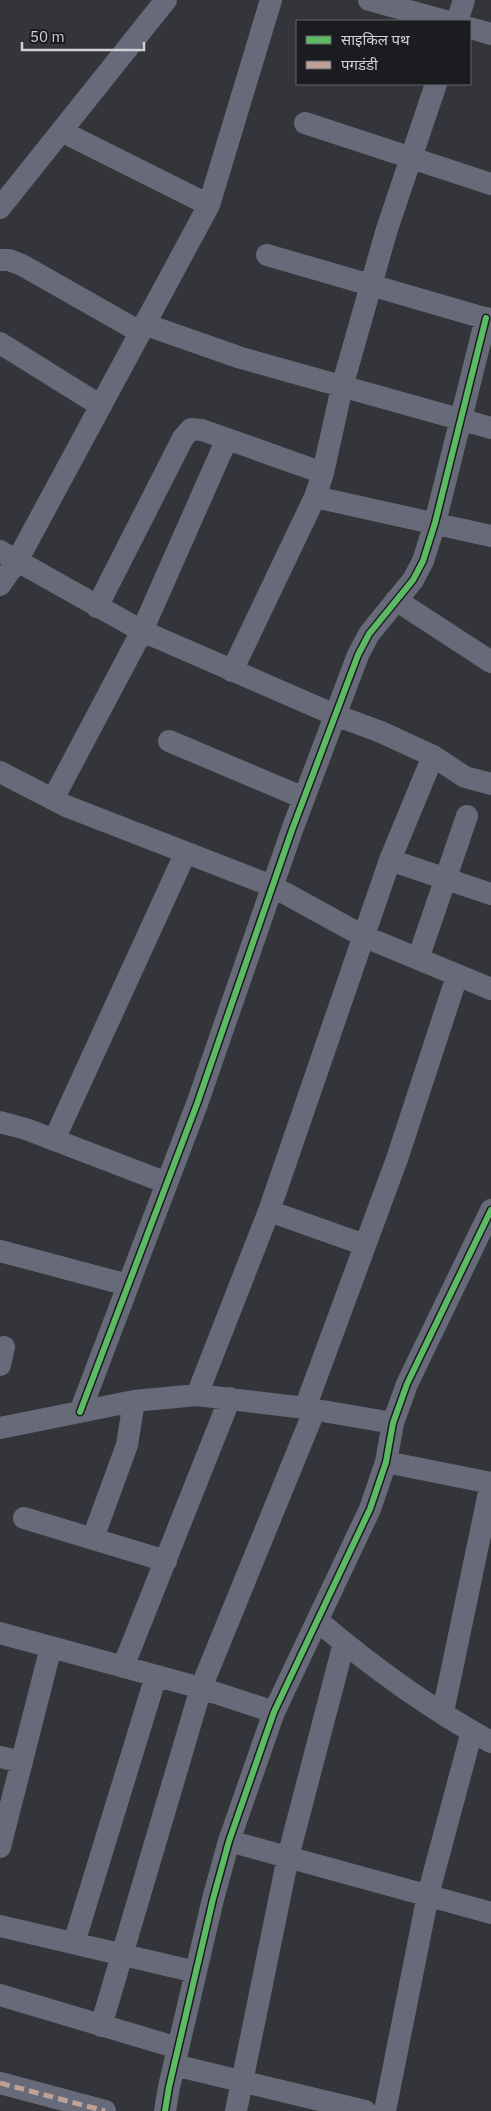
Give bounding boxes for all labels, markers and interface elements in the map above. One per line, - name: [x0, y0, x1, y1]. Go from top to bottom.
- scale bar: [22, 20, 145, 52]
- legend: [296, 20, 471, 85]
- text: 50 m: [30, 27, 65, 46]
- text: साइकिल पथ: [341, 30, 410, 49]
- text: पगडंडी: [341, 55, 379, 74]

